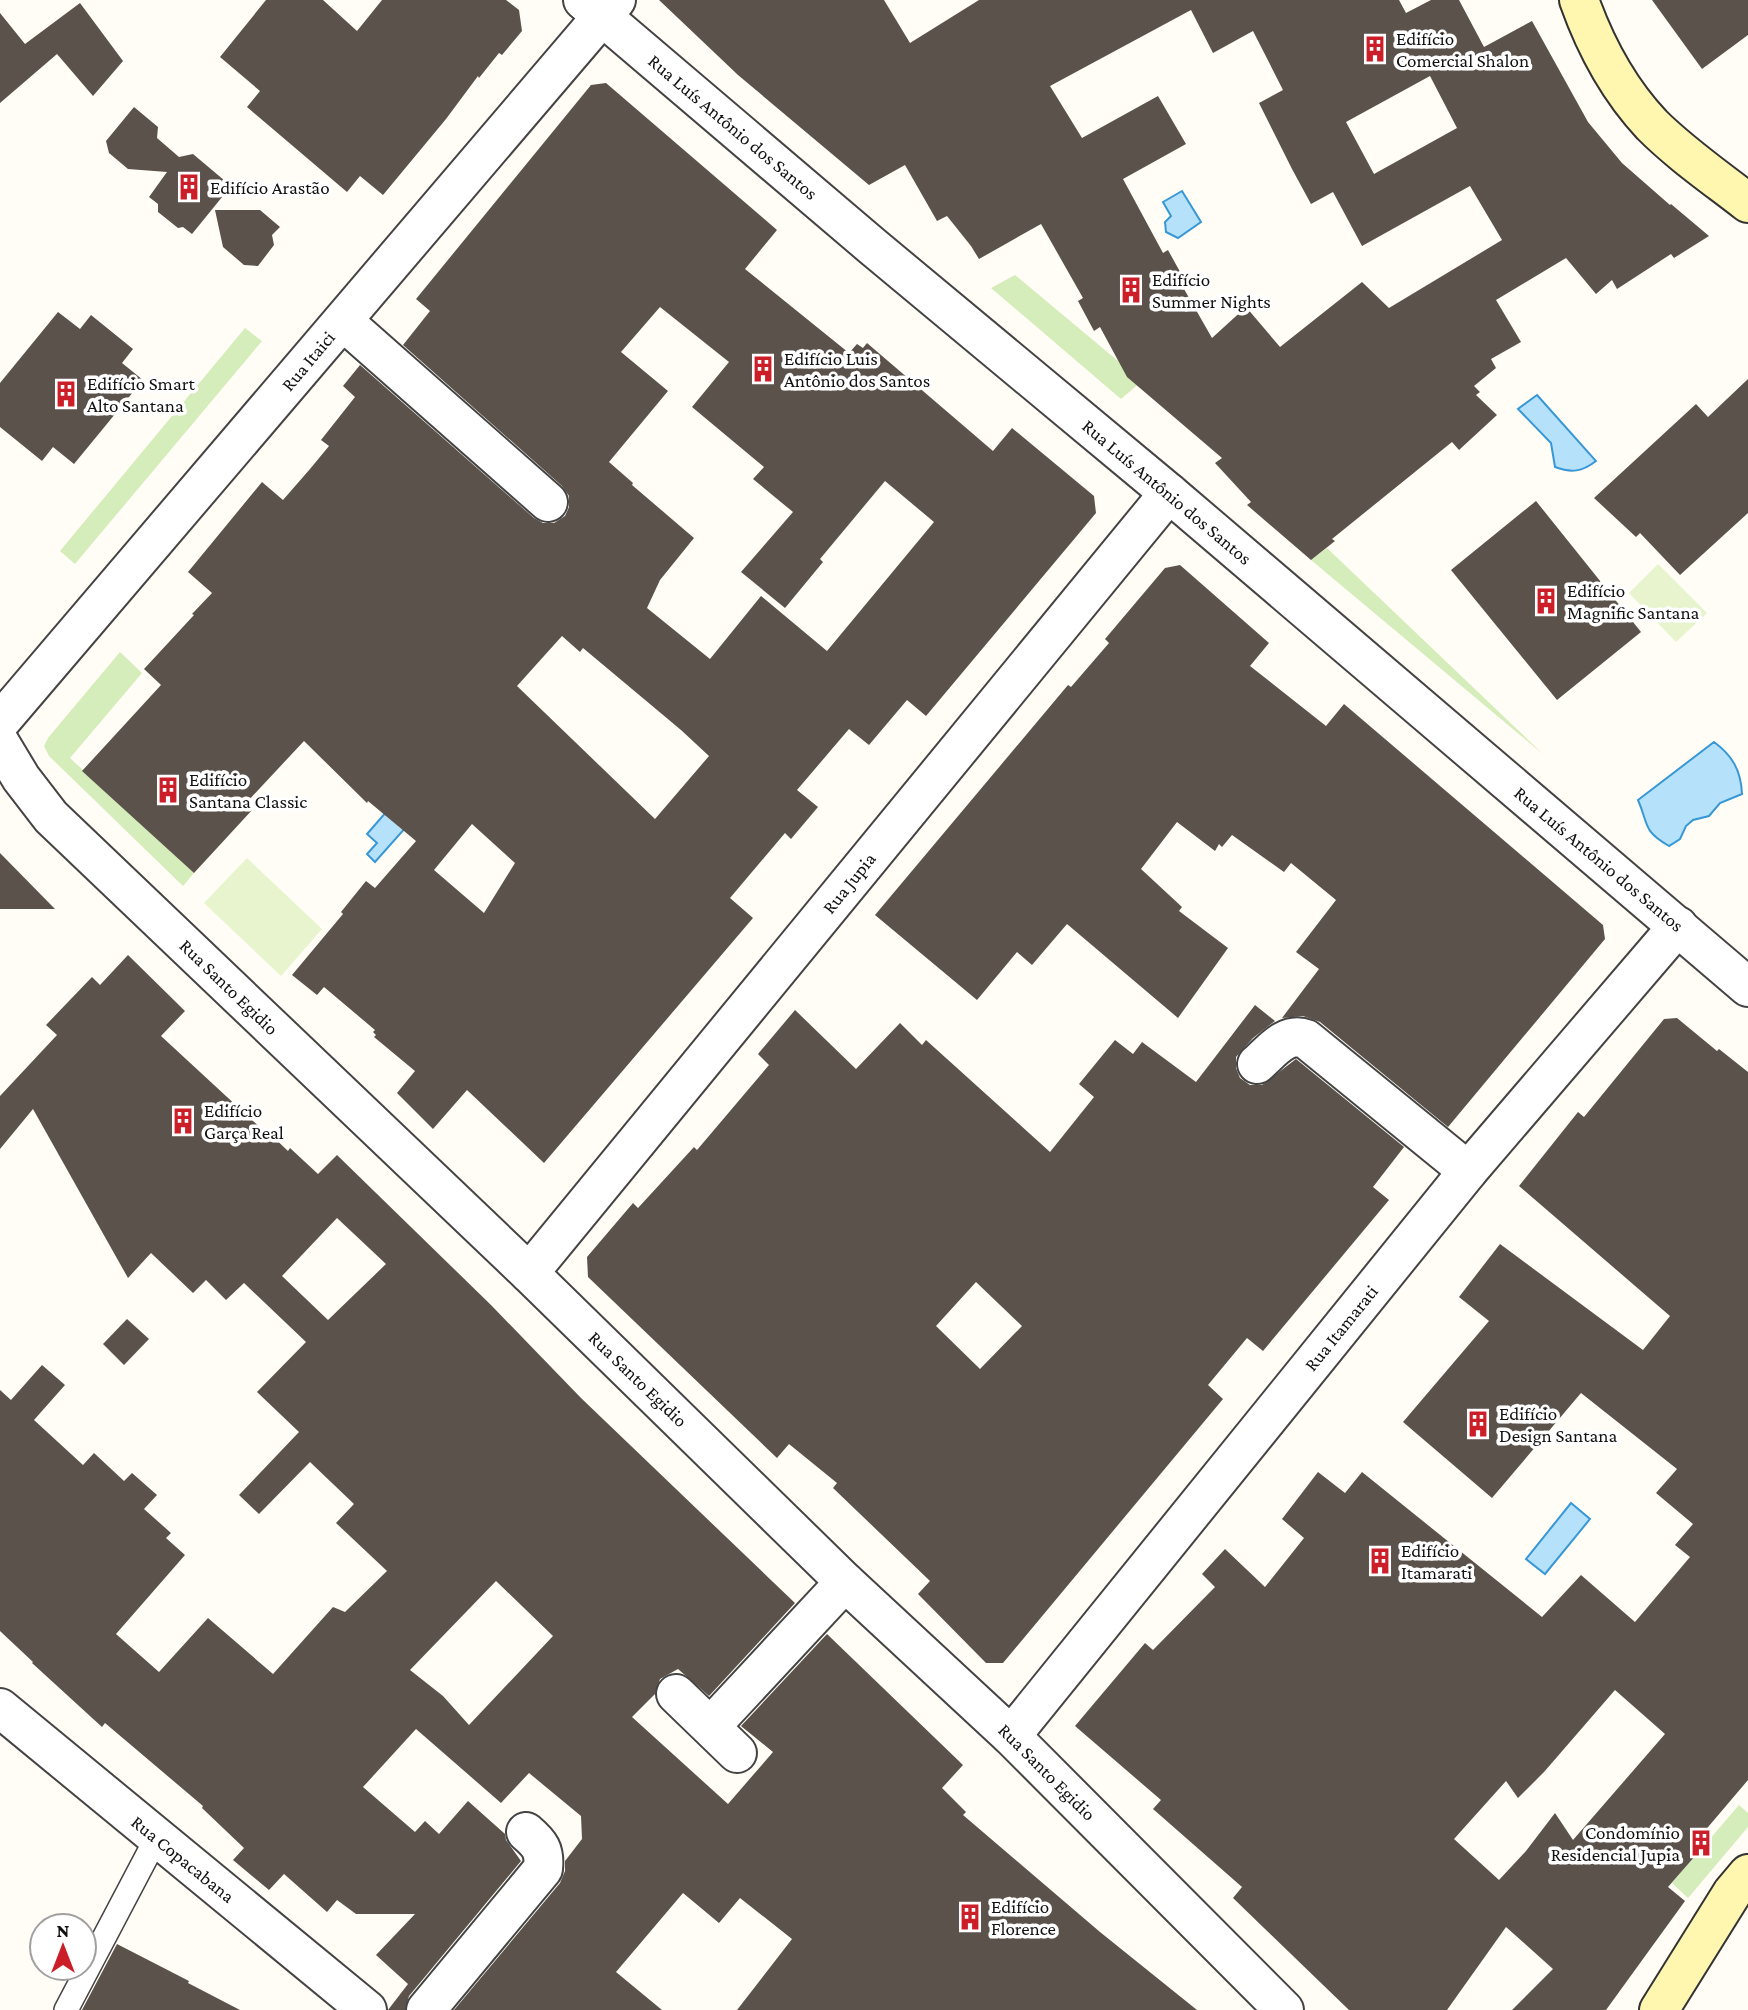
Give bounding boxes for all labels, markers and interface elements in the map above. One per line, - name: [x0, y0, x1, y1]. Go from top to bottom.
- place label: Edifício Comercial Shalon: [1396, 28, 1529, 71]
- building icon: Edifício Comercial Shalon: [1360, 34, 1390, 64]
- street label: Rua Luís Antônio dos Santos: [644, 50, 822, 204]
- building icon: Edifício Arastão: [174, 172, 204, 202]
- place label: Edifício Arastão: [210, 177, 330, 198]
- place label: Edifício Summer Nights: [1152, 269, 1271, 312]
- building icon: Edifício Summer Nights: [1116, 275, 1146, 305]
- street label: Rua Itaici: [277, 327, 339, 395]
- place label: Edifício Luis Antônio dos Santos: [784, 348, 930, 391]
- building icon: Edifício Luis Antônio dos Santos: [748, 354, 778, 384]
- place label: Edifício Smart Alto Santana: [87, 373, 195, 416]
- building icon: Edifício Smart Alto Santana: [51, 379, 81, 409]
- street label: Rua Luís Antônio dos Santos: [1078, 415, 1256, 569]
- place label: Edifício Magnific Santana: [1567, 580, 1700, 623]
- building icon: Edifício Magnific Santana: [1531, 586, 1561, 616]
- place label: Edifício Santana Classic: [189, 769, 307, 812]
- building icon: Edifício Santana Classic: [153, 775, 183, 805]
- street label: Rua Luís Antônio dos Santos: [1510, 782, 1688, 936]
- street label: Rua Jupia: [818, 848, 880, 918]
- street label: Rua Santo Egidio: [175, 935, 283, 1039]
- place label: Edifício Garça Real: [204, 1100, 284, 1143]
- building icon: Edifício Garça Real: [168, 1106, 198, 1136]
- street label: Rua Itamarati: [1300, 1281, 1382, 1375]
- street label: Rua Santo Egidio: [584, 1327, 692, 1431]
- place label: Edifício Design Santana: [1499, 1403, 1617, 1446]
- building icon: Edifício Design Santana: [1463, 1409, 1493, 1439]
- place label: Edifício Itamarati: [1401, 1540, 1472, 1583]
- building icon: Edifício Itamarati: [1365, 1546, 1395, 1576]
- street label: Rua Santo Egidio: [994, 1719, 1100, 1825]
- street label: Rua Copacabana: [127, 1811, 239, 1907]
- place label: Condomínio Residencial Jupia: [1551, 1822, 1680, 1865]
- building icon: Condomínio Residencial Jupia: [1686, 1828, 1716, 1858]
- place label: Edifício Florence: [991, 1896, 1056, 1939]
- building icon: Edifício Florence: [955, 1902, 985, 1932]
- north arrow: [28, 1912, 98, 1982]
- text: N: [57, 1920, 70, 1941]

